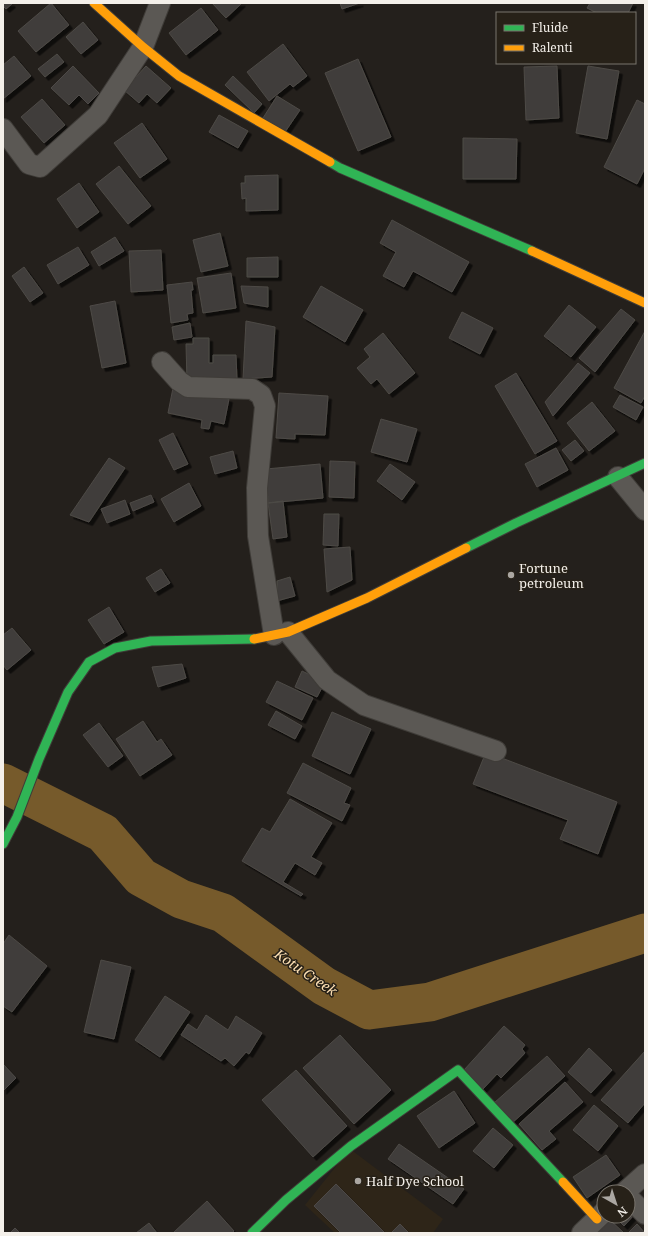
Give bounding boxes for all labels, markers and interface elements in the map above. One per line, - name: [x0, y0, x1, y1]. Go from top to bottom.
- legend: [496, 12, 636, 64]
- text: Fluide: [532, 19, 568, 36]
- text: Ralenti: [532, 39, 573, 56]
- place label: Fortune petroleum: [519, 559, 584, 592]
- marker: Fortune petroleum: [506, 570, 516, 580]
- water label: Kotu Creek: [270, 944, 342, 1000]
- place label: Half Dye School: [366, 1172, 464, 1190]
- marker: Half Dye School: [353, 1176, 363, 1186]
- north arrow: [596, 1184, 636, 1224]
- text: N: [614, 1204, 631, 1221]

